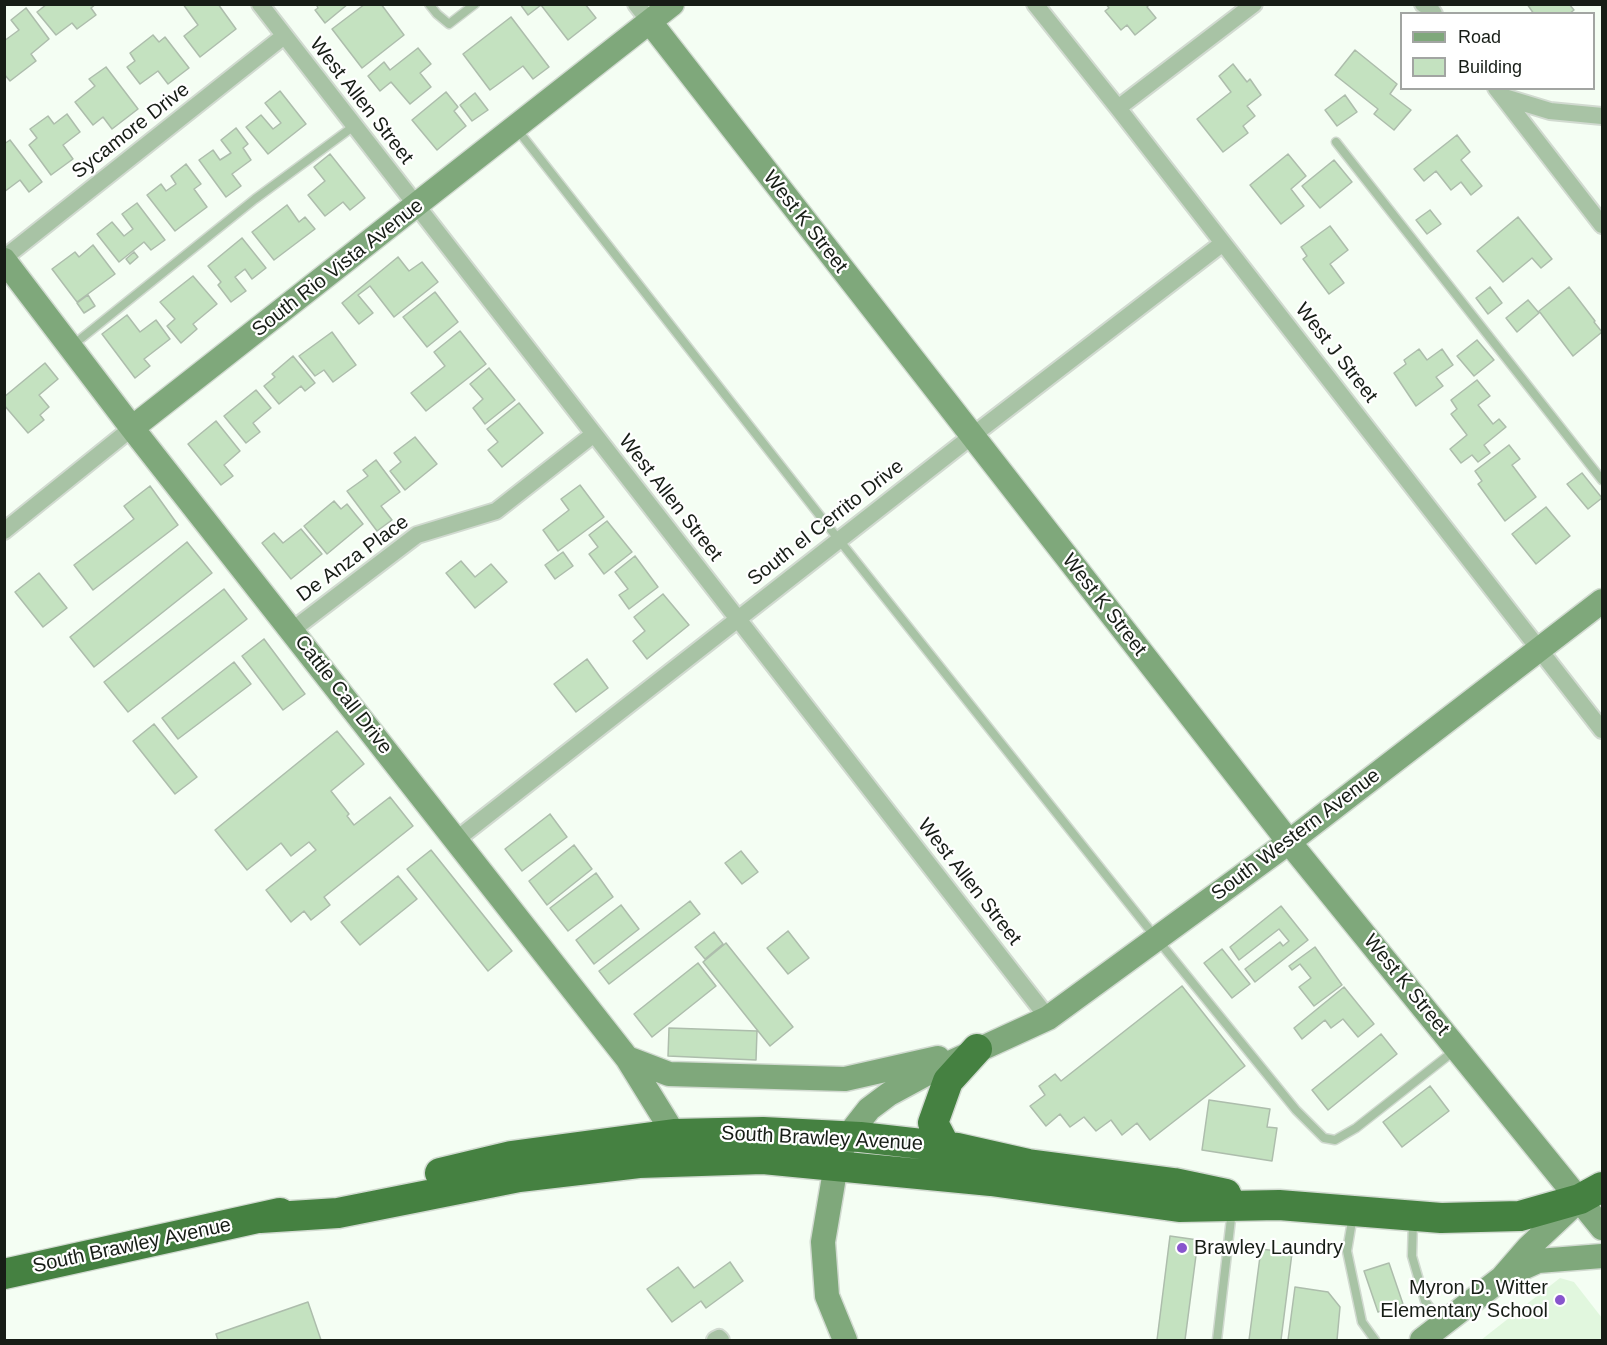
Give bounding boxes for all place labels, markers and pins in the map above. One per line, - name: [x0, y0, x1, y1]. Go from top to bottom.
- place label: Brawley Laundry: [1194, 1236, 1343, 1260]
- marker: Brawley Laundry: [1175, 1241, 1189, 1255]
- place label: Myron D. Witter Elementary School: [1380, 1276, 1548, 1323]
- marker: Myron D. Witter Elementary School: [1553, 1293, 1567, 1307]

